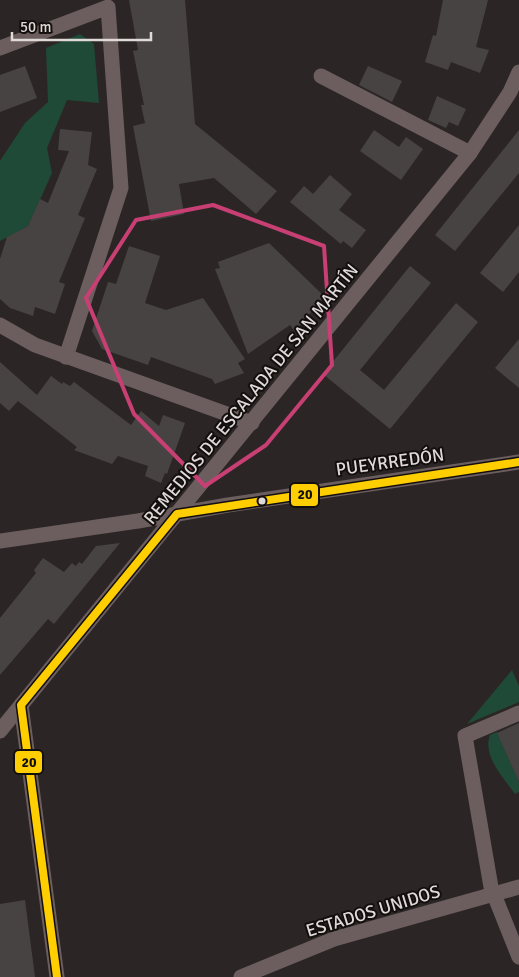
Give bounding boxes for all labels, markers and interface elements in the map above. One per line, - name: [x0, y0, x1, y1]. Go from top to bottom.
- scale bar: [12, 10, 151, 42]
- text: 50 m: [20, 18, 51, 36]
- street label: REMEDIOS DE ESCALADA DE SAN MARTÍN: [139, 259, 363, 529]
- street label: PUEYRREDÓN: [334, 444, 446, 480]
- line badge: 20: [290, 483, 319, 507]
- text: 20: [297, 486, 313, 503]
- unlabelled marker: [257, 496, 267, 506]
- line badge: 20: [14, 750, 43, 774]
- text: 20: [21, 754, 37, 771]
- street label: ESTADOS UNIDOS: [303, 880, 443, 942]

